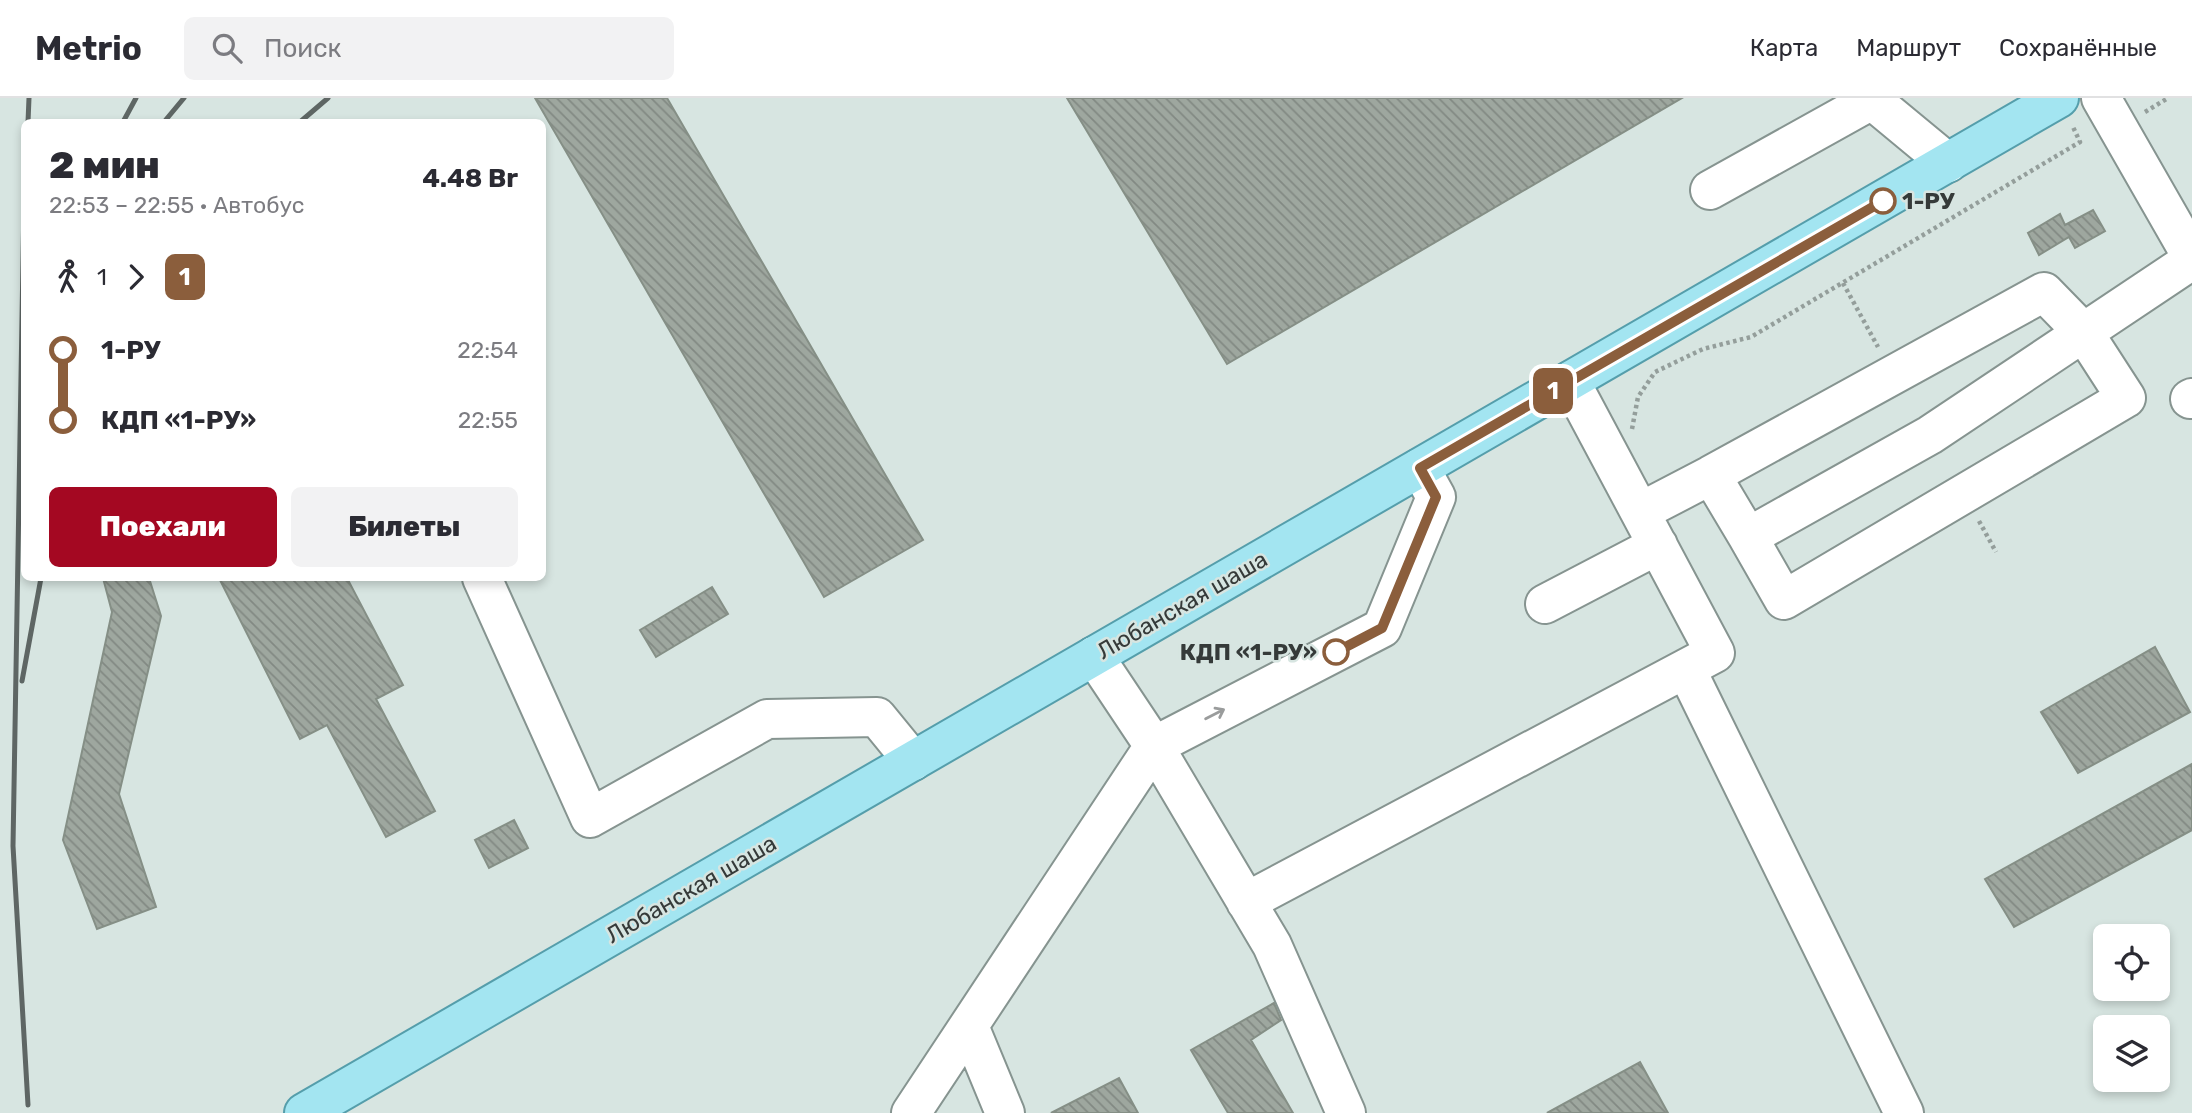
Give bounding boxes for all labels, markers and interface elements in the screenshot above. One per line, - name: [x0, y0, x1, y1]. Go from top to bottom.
- search box: [184, 17, 674, 80]
- text: Metrio: [35, 29, 142, 68]
- icon: search: [208, 29, 246, 67]
- text: Поиск: [264, 33, 342, 64]
- text: Карта: [1750, 34, 1818, 62]
- text: Маршрут: [1856, 34, 1961, 62]
- text: Сохранённые: [1999, 34, 2157, 62]
- text: 2 мин: [49, 142, 160, 188]
- text: 4.48 Br: [422, 163, 518, 194]
- place label: 1-РУ: [1902, 187, 1955, 215]
- marker: 1-РУ: [1870, 188, 1896, 214]
- text: 22:53 – 22:55 · Автобус: [49, 191, 304, 219]
- icon: walk: [49, 258, 87, 296]
- icon: forward: [117, 258, 155, 296]
- text: 1: [97, 263, 107, 291]
- text: 1: [179, 263, 191, 291]
- text: 1-РУ: [101, 335, 161, 366]
- text: 22:54: [457, 336, 518, 364]
- line badge: 1: [1530, 368, 1576, 414]
- text: 1: [1547, 377, 1559, 405]
- text: КДП «1-РУ»: [101, 405, 256, 436]
- text: 22:55: [458, 406, 518, 434]
- button: Поехали: [49, 487, 277, 567]
- button: Билеты: [291, 487, 518, 567]
- street label: Любанская шаша: [1092, 545, 1272, 665]
- place label: КДП «1-РУ»: [1180, 638, 1317, 666]
- marker: КДП «1-РУ»: [1323, 639, 1349, 665]
- one-way arrow: [1204, 707, 1225, 721]
- street label: Любанская шаша: [601, 829, 781, 949]
- map controls: [2093, 924, 2170, 1092]
- button: locate: [2093, 924, 2170, 1001]
- button: layers: [2093, 1015, 2170, 1092]

